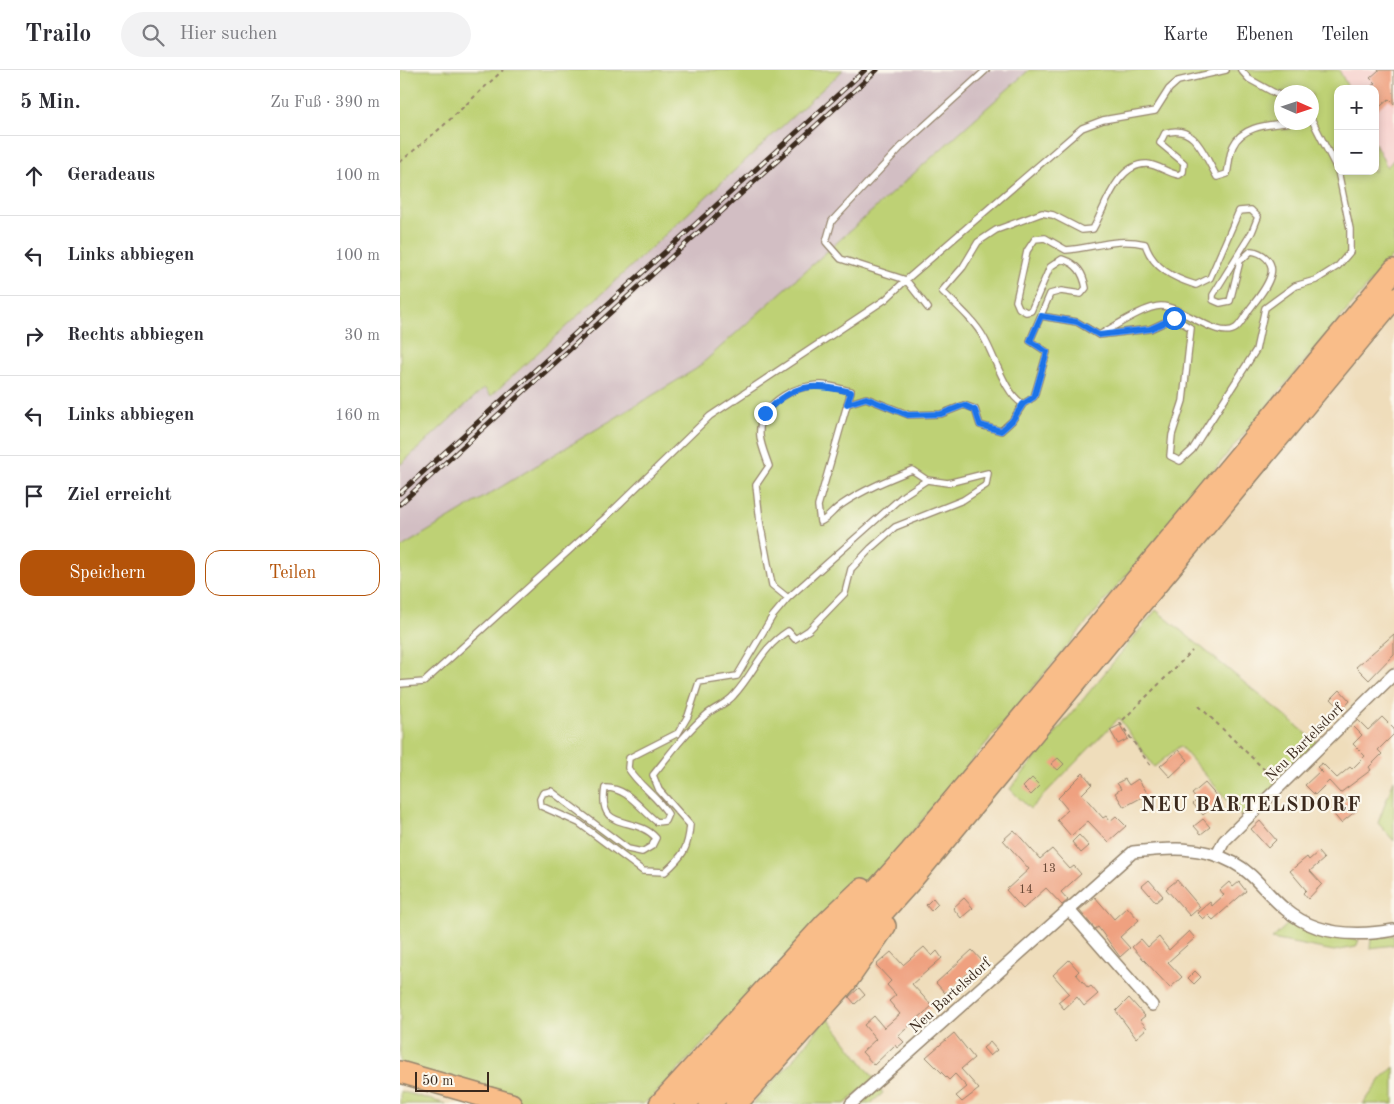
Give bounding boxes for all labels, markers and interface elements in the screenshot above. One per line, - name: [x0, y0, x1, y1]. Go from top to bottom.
- search box: [121, 12, 471, 57]
- icon: search: [139, 21, 167, 49]
- text: Trailo: [25, 23, 91, 47]
- text: Hier suchen: [179, 25, 277, 44]
- text: Karte: [1163, 26, 1208, 44]
- text: Ebenen: [1236, 26, 1293, 44]
- text: Teilen: [1321, 26, 1369, 44]
- north arrow: [1274, 85, 1319, 130]
- map controls: [1334, 85, 1379, 175]
- button: +: [1334, 85, 1379, 130]
- text: 5 Min.: [20, 92, 81, 113]
- text: Zu Fuß · 390 m: [270, 95, 380, 111]
- button: −: [1334, 130, 1379, 175]
- icon: ahead: [20, 162, 48, 190]
- text: Geradeaus: [67, 166, 155, 185]
- text: 100 m: [335, 168, 380, 184]
- icon: left: [20, 242, 48, 270]
- text: Links abbiegen: [67, 246, 194, 265]
- text: 100 m: [335, 248, 380, 264]
- route start: [1163, 307, 1186, 330]
- icon: right: [20, 322, 48, 350]
- text: Rechts abbiegen: [67, 326, 204, 345]
- text: 30 m: [344, 328, 380, 344]
- icon: left: [20, 402, 48, 430]
- route end: [754, 402, 777, 425]
- text: Links abbiegen: [67, 406, 194, 425]
- text: 160 m: [335, 408, 380, 424]
- icon: arrive: [20, 482, 48, 510]
- text: Ziel erreicht: [67, 486, 172, 505]
- button: Speichern: [20, 550, 195, 596]
- button: Teilen: [205, 550, 380, 596]
- street label: Neu Bartelsdorf: [1263, 700, 1348, 785]
- district label: NEU BARTELSDORF: [1141, 796, 1361, 816]
- house number: 13: [1042, 863, 1056, 875]
- house number: 14: [1019, 884, 1033, 896]
- street label: Neu Bartelsdorf: [907, 955, 995, 1036]
- scale bar: [415, 1069, 489, 1092]
- text: 50 m: [422, 1074, 453, 1088]

